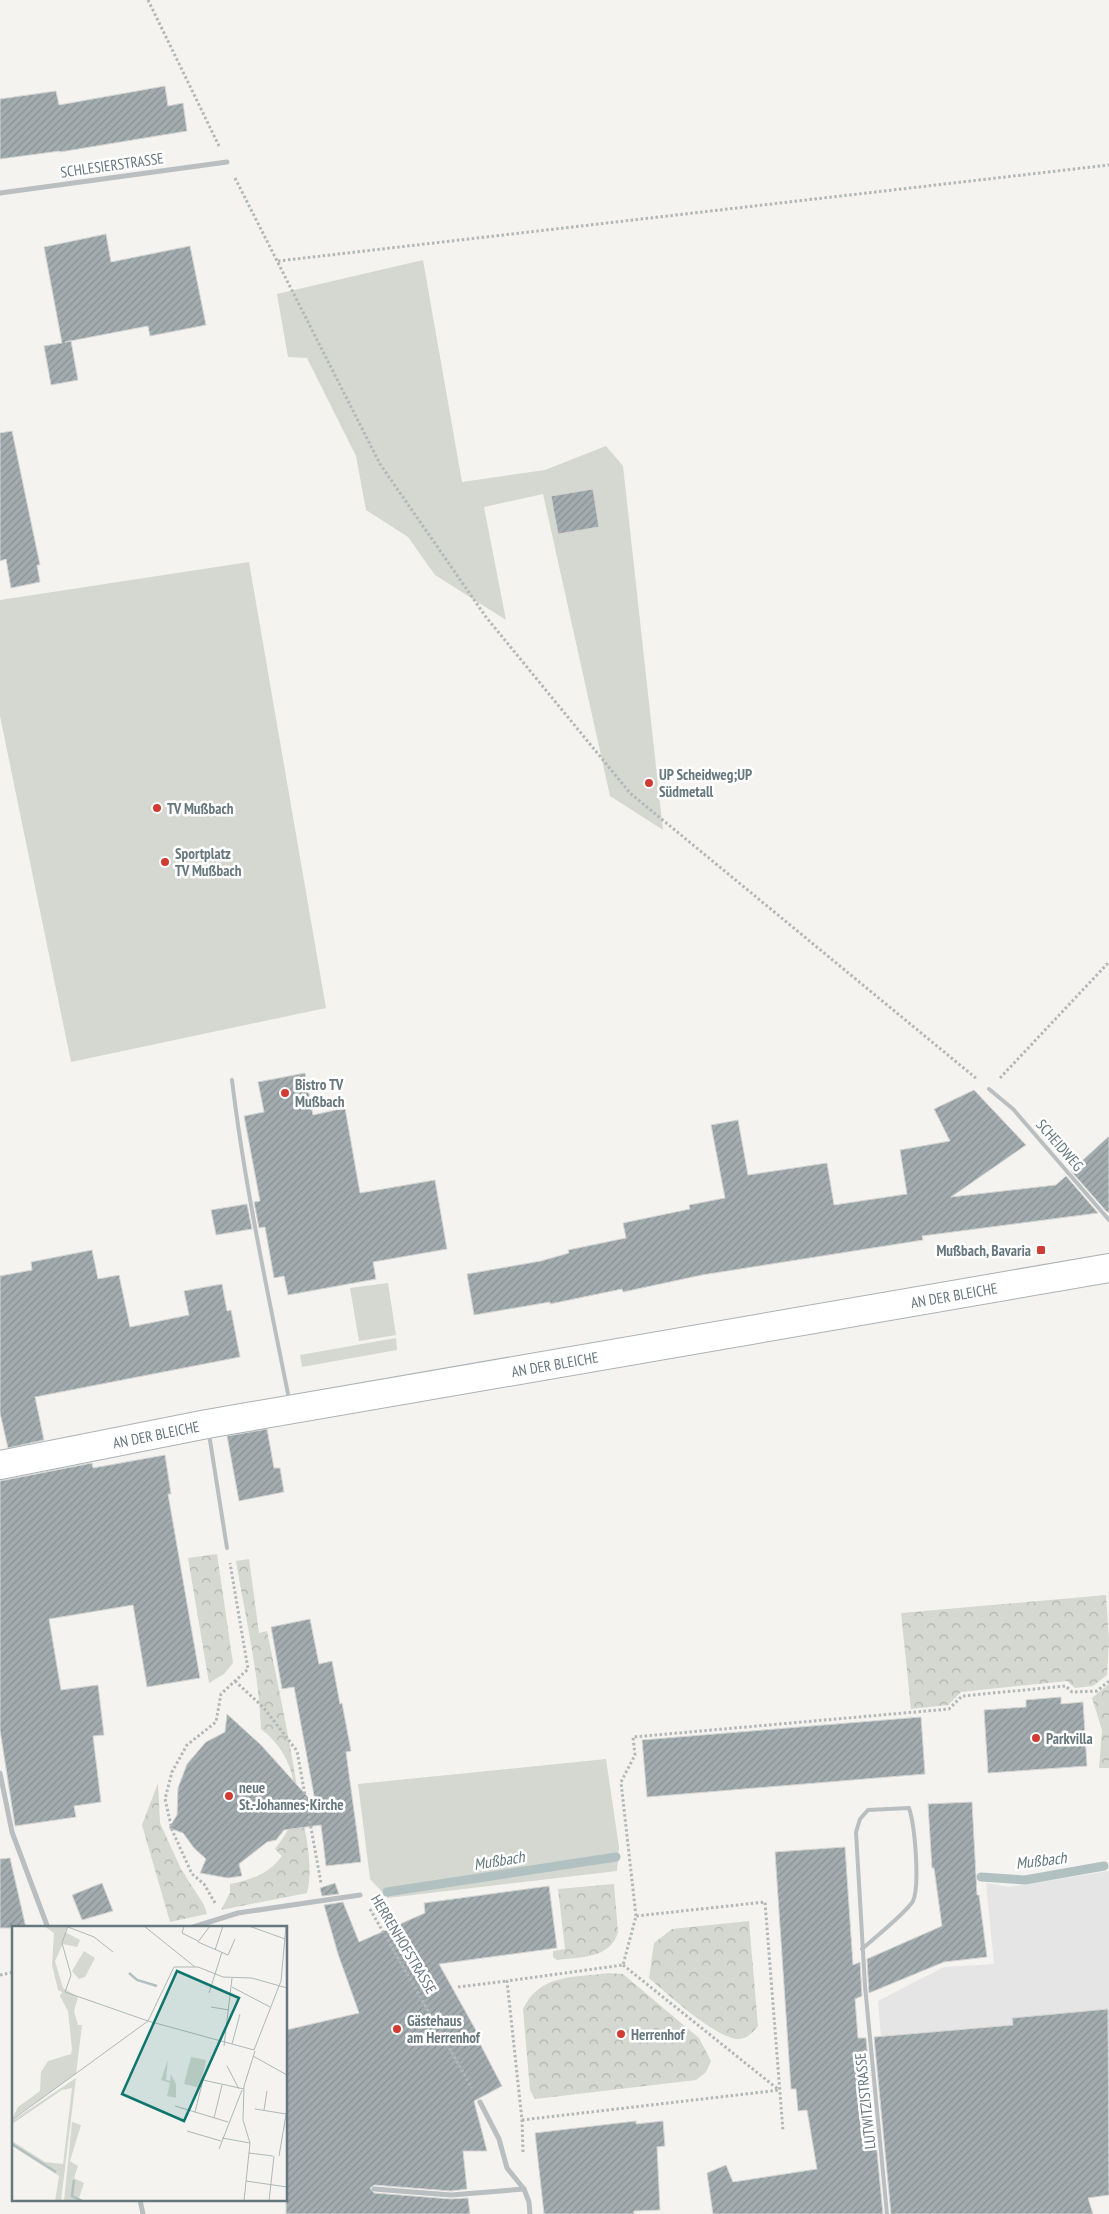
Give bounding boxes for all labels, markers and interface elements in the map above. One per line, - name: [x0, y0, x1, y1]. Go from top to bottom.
- street label: SCHLESIERSTRASSE: [59, 148, 165, 182]
- place label: UP Scheidweg;UP Südmetall: [659, 765, 752, 801]
- marker: UP Scheidweg;UP Südmetall: [643, 777, 655, 789]
- place label: TV Mußbach: [167, 799, 234, 818]
- marker: TV Mußbach: [151, 802, 163, 814]
- place label: Sportplatz TV Mußbach: [175, 844, 242, 880]
- marker: Sportplatz TV Mußbach: [159, 856, 171, 868]
- place label: Bistro TV Mußbach: [295, 1075, 345, 1111]
- marker: Bistro TV Mußbach: [279, 1087, 291, 1099]
- street label: SCHEIDWEG: [1032, 1115, 1088, 1175]
- place label: Mußbach, Bavaria: [936, 1241, 1031, 1260]
- marker: Mußbach, Bavaria: [1035, 1244, 1047, 1256]
- street label: AN DER BLEICHE: [909, 1278, 999, 1312]
- street label: AN DER BLEICHE: [510, 1347, 600, 1381]
- street label: AN DER BLEICHE: [111, 1416, 201, 1452]
- place label: Parkvilla: [1046, 1729, 1093, 1748]
- marker: Parkvilla: [1030, 1732, 1042, 1744]
- place label: neue St.-Johannes-Kirche: [239, 1778, 344, 1814]
- marker: neue St.-Johannes-Kirche: [223, 1790, 235, 1802]
- water label: Mußbach: [472, 1846, 527, 1874]
- water label: Mußbach: [1014, 1847, 1068, 1873]
- street label: HERRENHOFSTRASSE: [367, 1891, 441, 1997]
- inset map: [12, 1926, 288, 2202]
- place label: Gästehaus am Herrenhof: [407, 2011, 481, 2047]
- marker: Gästehaus am Herrenhof: [391, 2023, 403, 2035]
- place label: Herrenhof: [631, 2025, 686, 2044]
- marker: Herrenhof: [615, 2028, 627, 2040]
- street label: LUTWITZISTRASSE: [850, 2052, 880, 2150]

